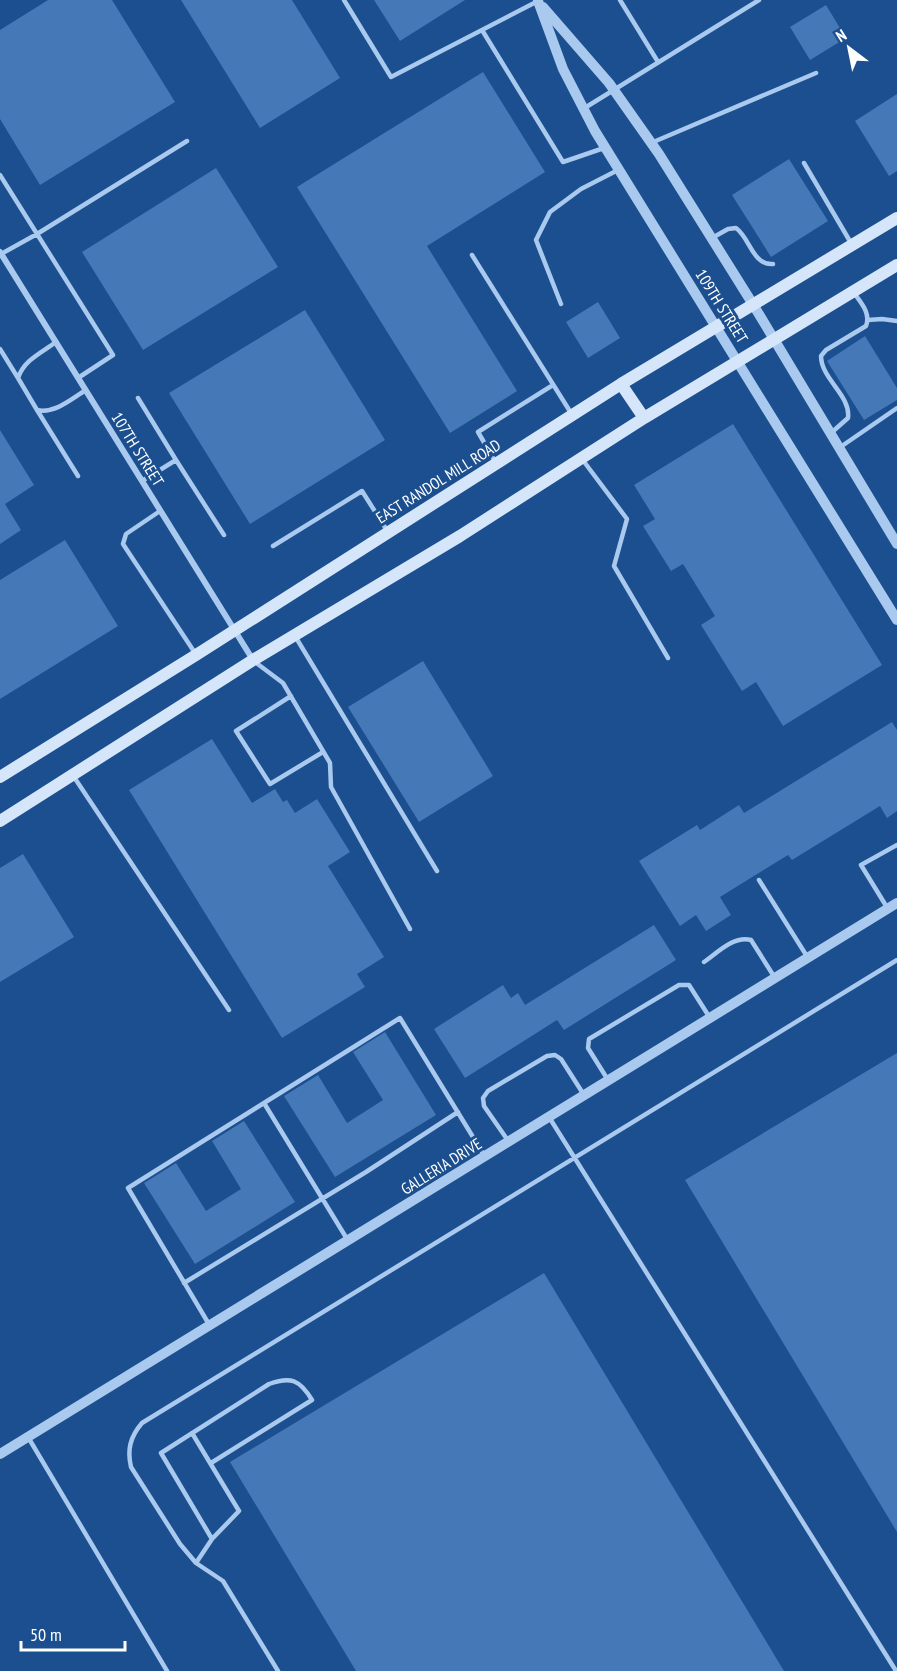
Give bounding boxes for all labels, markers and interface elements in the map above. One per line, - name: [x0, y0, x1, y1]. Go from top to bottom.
- north arrow: [819, 18, 879, 78]
- text: N: [832, 25, 850, 46]
- street label: 109TH STREET: [691, 265, 753, 347]
- street label: 107TH STREET: [107, 408, 169, 490]
- street label: EAST RANDOL MILL ROAD: [372, 435, 504, 527]
- street label: GALLERIA DRIVE: [397, 1133, 485, 1199]
- scale bar: [21, 1614, 124, 1652]
- text: 50 m: [30, 1623, 62, 1646]

